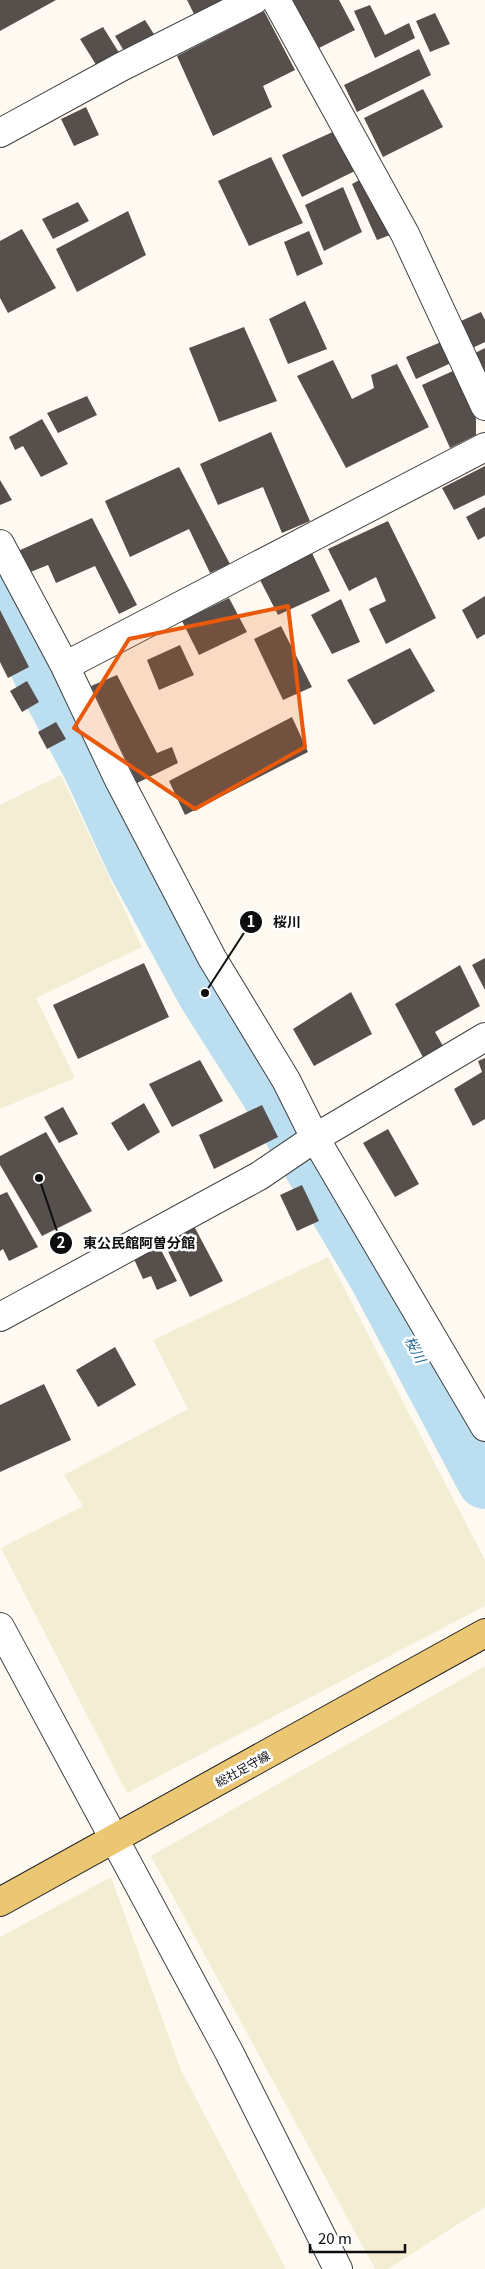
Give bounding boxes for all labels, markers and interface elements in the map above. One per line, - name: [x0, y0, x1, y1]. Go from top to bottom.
- callout: 桜川: [238, 908, 311, 937]
- text: 1: [247, 910, 255, 931]
- text: 桜川: [273, 911, 301, 931]
- callout: 東公民館阿曽分館: [48, 1229, 205, 1258]
- text: 2: [57, 1231, 66, 1252]
- text: 東公民館阿曽分館: [83, 1232, 195, 1252]
- water label: 桜川: [401, 1332, 432, 1368]
- street label: 総社足守線: [212, 1746, 272, 1790]
- scale bar: [310, 2222, 405, 2254]
- text: 20 m: [318, 2227, 352, 2248]

